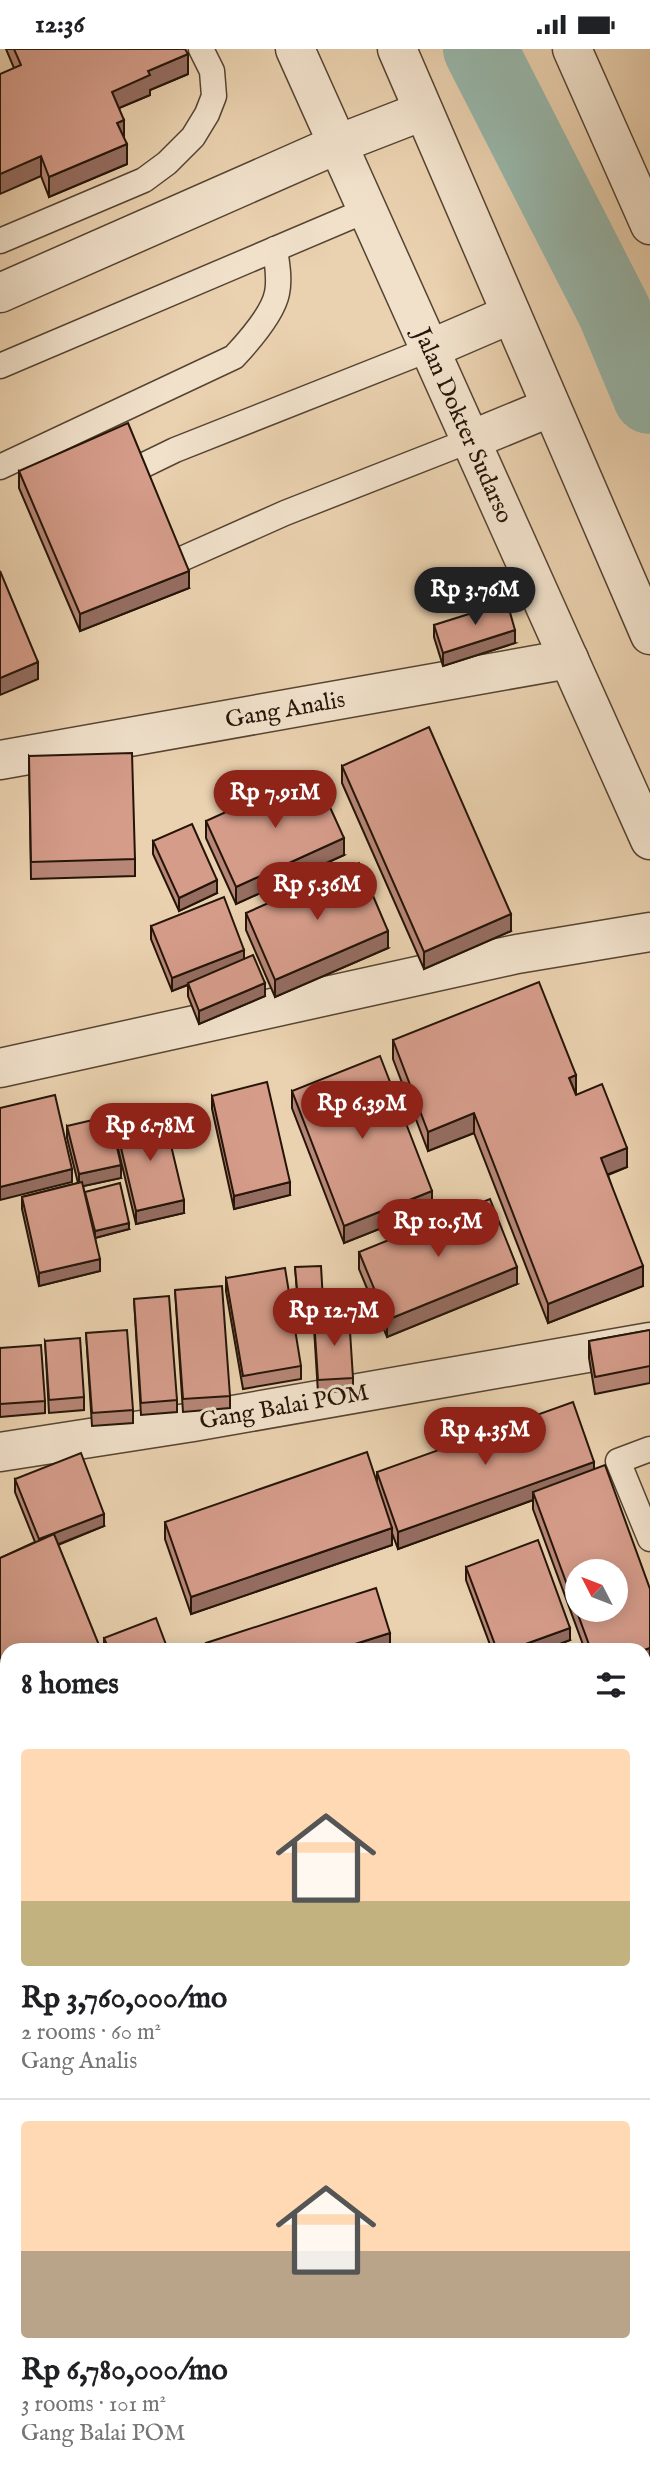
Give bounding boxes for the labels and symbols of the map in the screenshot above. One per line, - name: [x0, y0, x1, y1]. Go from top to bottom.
- street label: Jalan Dokter Sudarso: [404, 320, 520, 528]
- pin: Rp 3.76M: [403, 567, 547, 627]
- street label: Gang Analis: [223, 685, 348, 736]
- pin: Rp 7.91M: [203, 771, 347, 830]
- pin: Rp 5.36M: [245, 863, 389, 922]
- pin: Rp 6.39M: [290, 1081, 434, 1141]
- pin: Rp 6.78M: [78, 1103, 222, 1163]
- pin: Rp 10.5M: [366, 1199, 510, 1259]
- pin: Rp 12.7M: [262, 1289, 406, 1348]
- street label: Gang Balai POM: [197, 1377, 371, 1438]
- pin: Rp 4.35M: [413, 1407, 557, 1467]
- north arrow: [565, 1559, 628, 1622]

